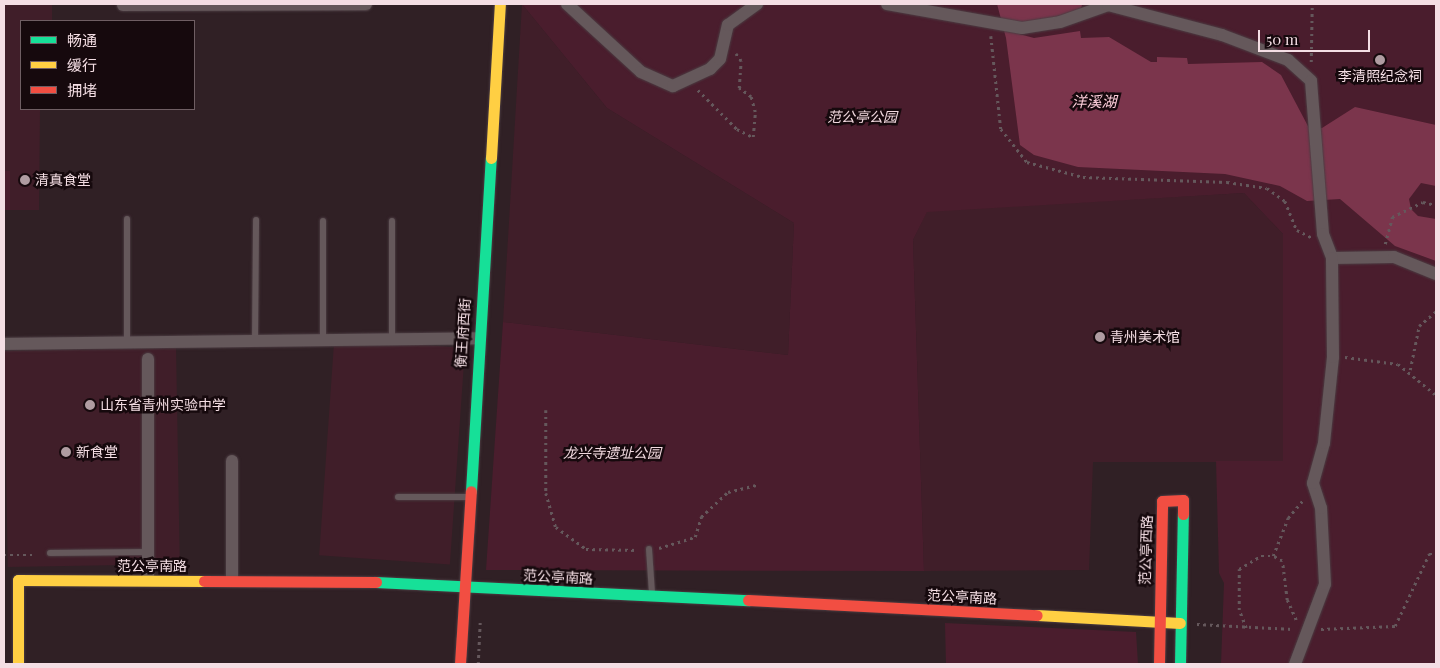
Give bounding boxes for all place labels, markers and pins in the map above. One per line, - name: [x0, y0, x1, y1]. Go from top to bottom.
- marker: 李清照纪念祠: [1374, 54, 1386, 66]
- place label: 李清照纪念祠: [1338, 68, 1422, 84]
- place label: 清真食堂: [35, 172, 91, 188]
- marker: 清真食堂: [19, 174, 31, 186]
- place label: 青州美术馆: [1110, 329, 1180, 345]
- marker: 青州美术馆: [1094, 331, 1106, 343]
- place label: 山东省青州实验中学: [100, 397, 226, 413]
- marker: 山东省青州实验中学: [84, 399, 96, 411]
- place label: 新食堂: [76, 444, 118, 460]
- marker: 新食堂: [60, 446, 72, 458]

